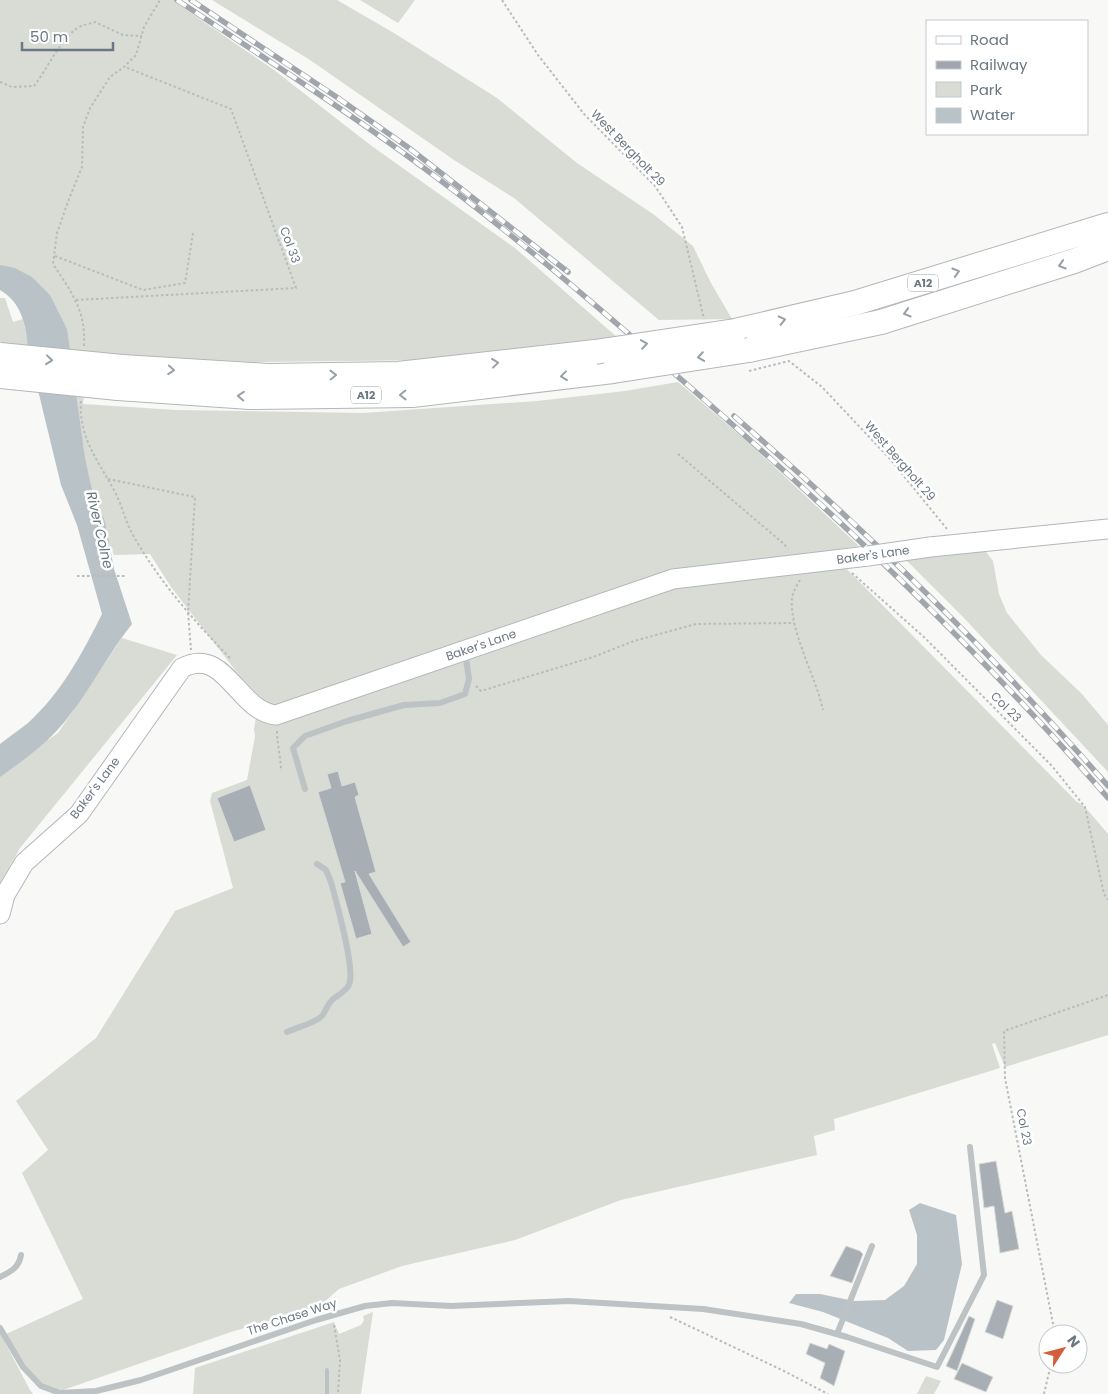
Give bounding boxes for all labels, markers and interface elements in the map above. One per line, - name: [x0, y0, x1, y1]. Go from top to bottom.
- scale bar: [22, 20, 114, 52]
- legend: [926, 20, 1088, 135]
- text: 50 m: [30, 26, 68, 47]
- text: Road: [970, 29, 1009, 50]
- text: Railway: [970, 54, 1028, 75]
- text: Park: [970, 79, 1002, 100]
- text: Water: [970, 104, 1016, 125]
- street label: West Bergholt 29: [587, 106, 669, 190]
- street label: Col 33: [276, 224, 305, 265]
- one-way arrow: [1058, 259, 1067, 269]
- one-way arrow: [951, 268, 959, 278]
- road number: A12: [908, 274, 938, 292]
- one-way arrow: [903, 308, 912, 318]
- one-way arrow: [778, 315, 787, 326]
- one-way arrow: [639, 340, 648, 350]
- one-way arrow: [697, 352, 705, 362]
- one-way arrow: [45, 354, 53, 365]
- one-way arrow: [491, 358, 499, 369]
- one-way arrow: [167, 365, 175, 376]
- one-way arrow: [330, 370, 338, 381]
- one-way arrow: [560, 370, 568, 381]
- road number: A12: [351, 386, 381, 404]
- one-way arrow: [399, 390, 406, 400]
- one-way arrow: [236, 391, 244, 402]
- street label: West Bergholt 29: [861, 417, 940, 504]
- water label: River Colne: [81, 489, 119, 571]
- street label: Baker's Lane: [835, 541, 910, 568]
- street label: Baker's Lane: [443, 625, 518, 665]
- street label: Col 23: [987, 688, 1025, 726]
- street label: Baker's Lane: [66, 753, 123, 822]
- street label: Col 23: [1013, 1107, 1036, 1147]
- street label: The Chase Way: [245, 1294, 339, 1339]
- north arrow: [1038, 1324, 1088, 1374]
- text: N: [1062, 1331, 1085, 1351]

